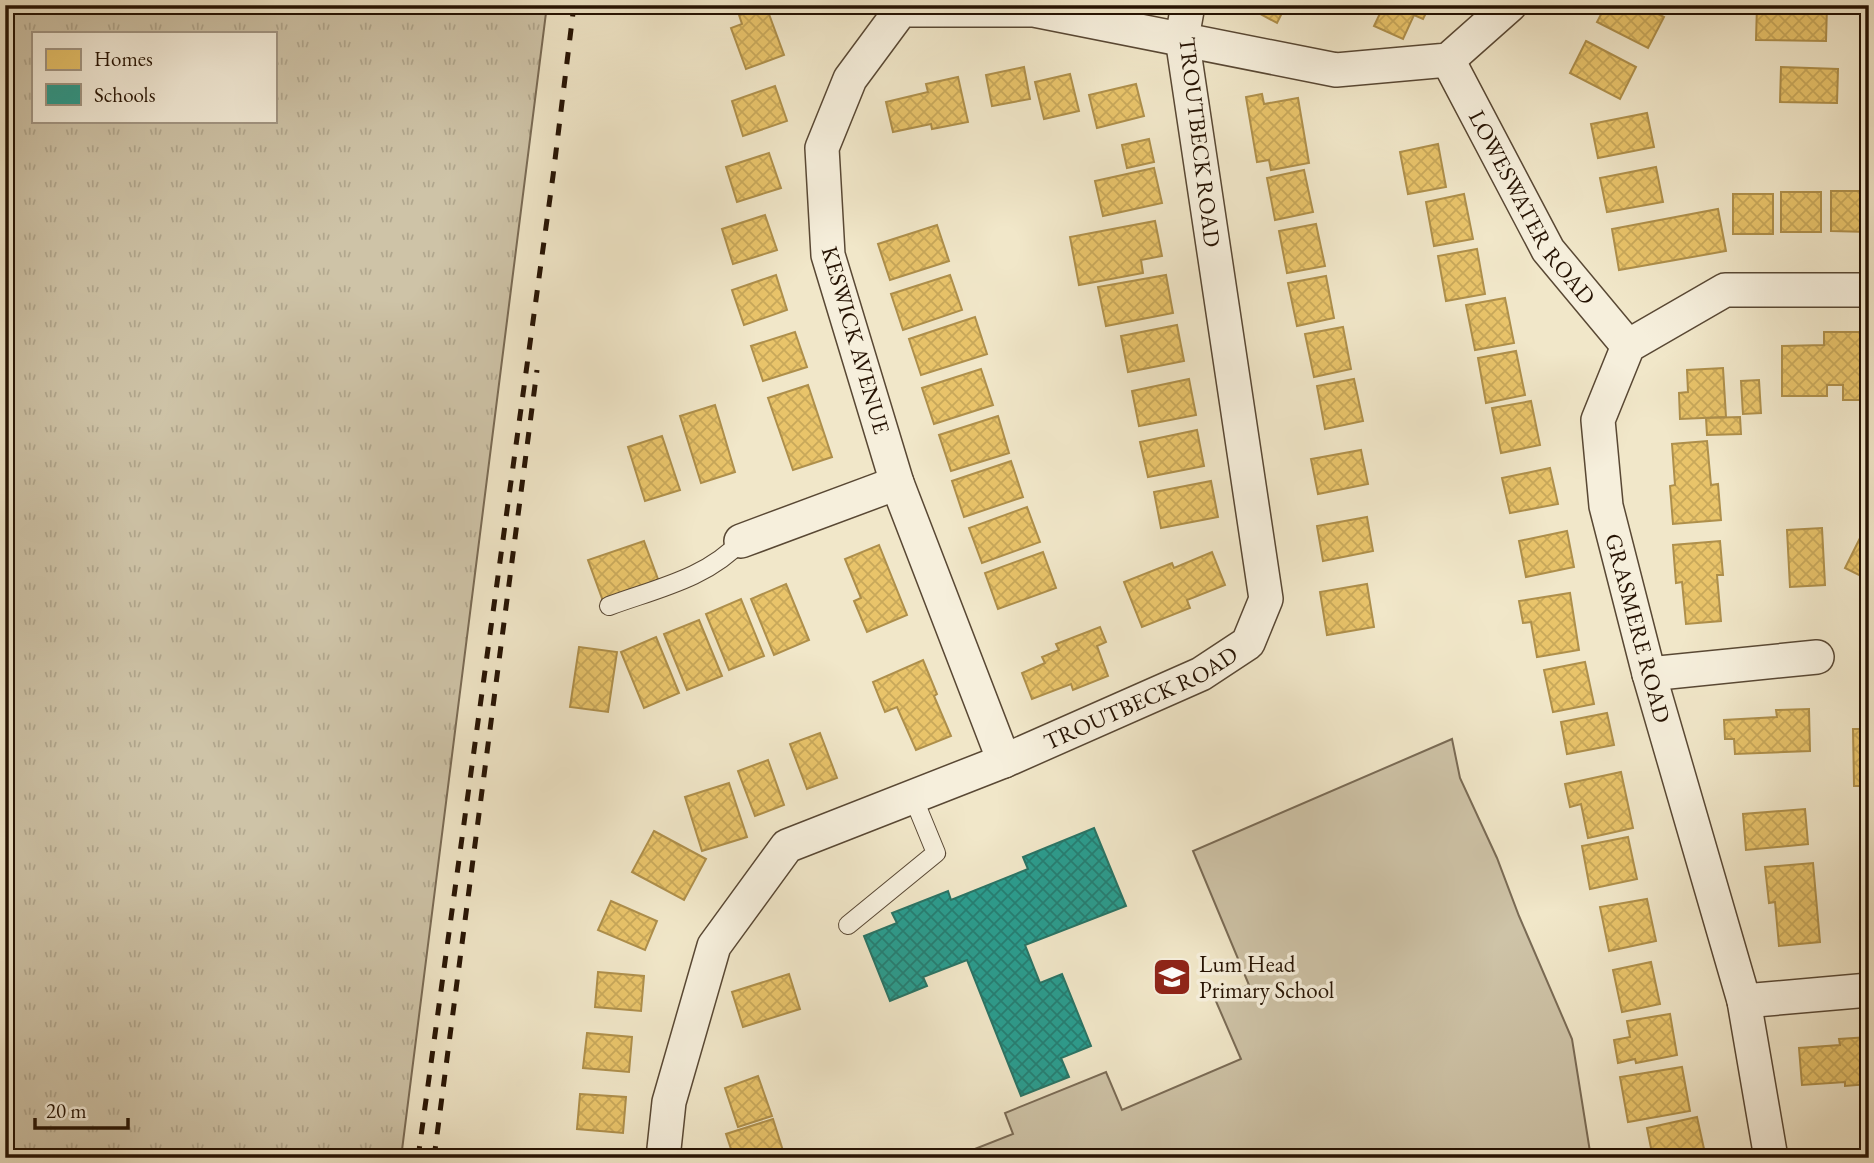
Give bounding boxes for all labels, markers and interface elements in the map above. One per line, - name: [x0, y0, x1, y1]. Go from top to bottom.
- legend: [32, 32, 276, 122]
- street label: TROUTBECK ROAD: [1172, 35, 1228, 249]
- text: Homes: [94, 45, 153, 72]
- text: Schools: [94, 81, 156, 108]
- street label: LOWESWATER ROAD: [1462, 105, 1602, 311]
- street label: KESWICK AVENUE: [815, 243, 897, 437]
- street label: GRASMERE ROAD: [1598, 530, 1678, 726]
- street label: TROUTBECK ROAD: [1039, 639, 1243, 757]
- place label: Lum Head Primary School: [1199, 949, 1335, 1005]
- school or university icon: Lum Head Primary School: [1151, 956, 1193, 998]
- scale bar: [35, 1086, 128, 1130]
- text: 20 m: [46, 1097, 87, 1124]

